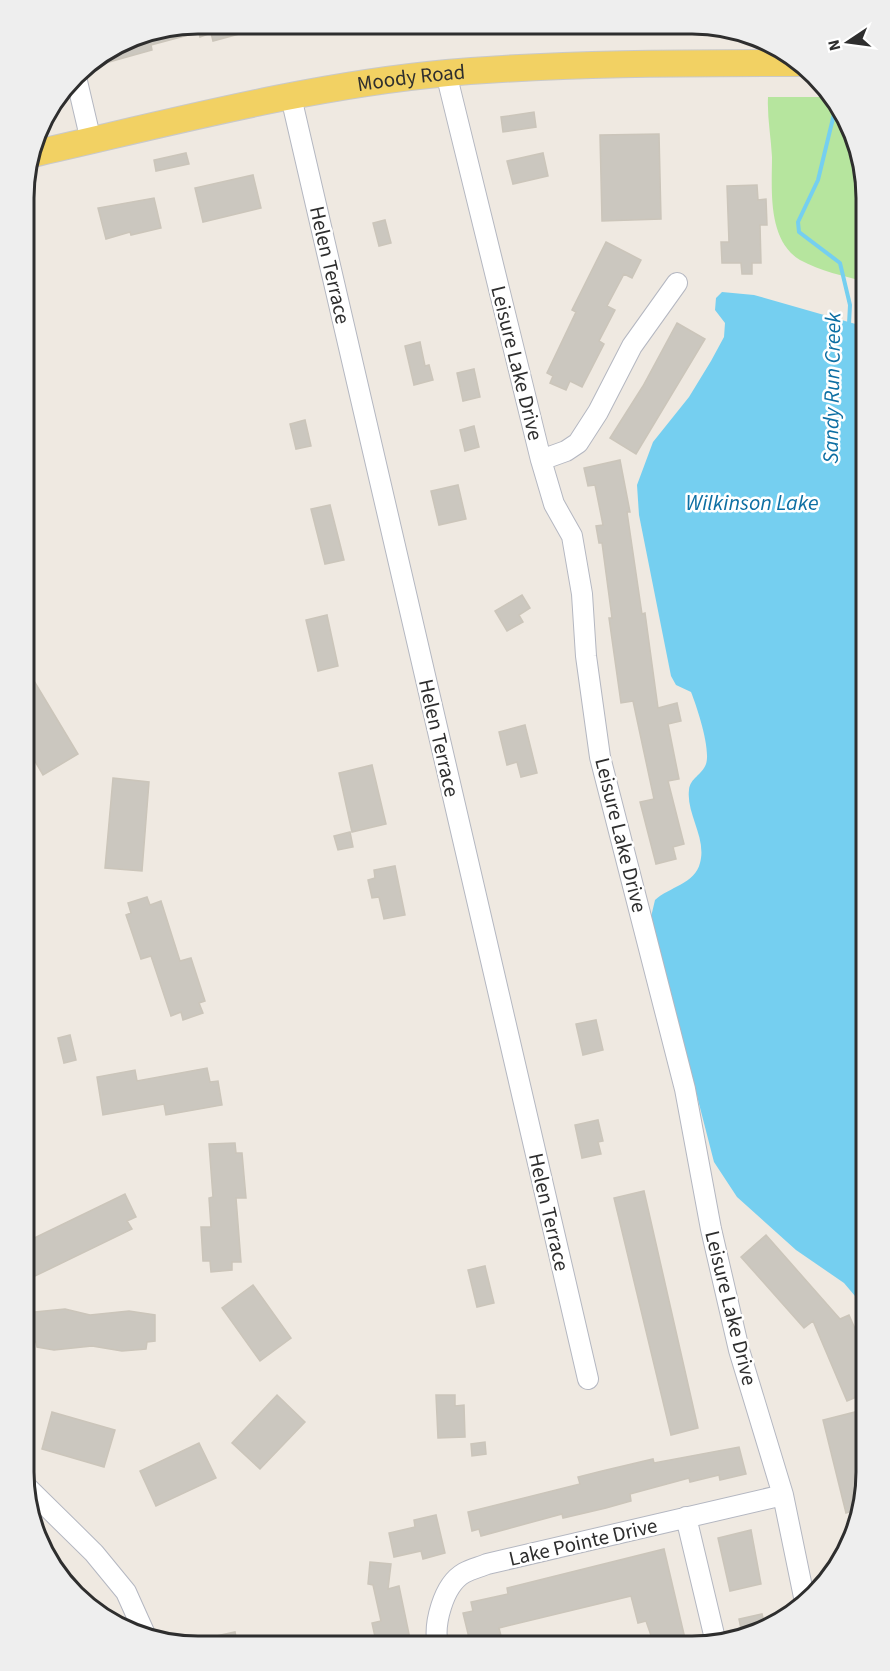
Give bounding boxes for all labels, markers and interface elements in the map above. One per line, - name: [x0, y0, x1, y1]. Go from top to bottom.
- north arrow: [818, 12, 878, 72]
- text: N: [822, 37, 846, 53]
- street label: Moody Road: [355, 57, 466, 99]
- street label: Helen Terrace: [302, 203, 358, 327]
- street label: Leisure Lake Drive: [483, 283, 551, 443]
- water label: Sandy Run Creek: [815, 312, 849, 464]
- water label: Wilkinson Lake: [686, 487, 818, 519]
- street label: Helen Terrace: [411, 676, 467, 800]
- street label: Leisure Lake Drive: [587, 755, 655, 915]
- street label: Helen Terrace: [521, 1150, 577, 1274]
- street label: Leisure Lake Drive: [697, 1228, 765, 1388]
- street label: Lake Pointe Drive: [506, 1510, 660, 1574]

